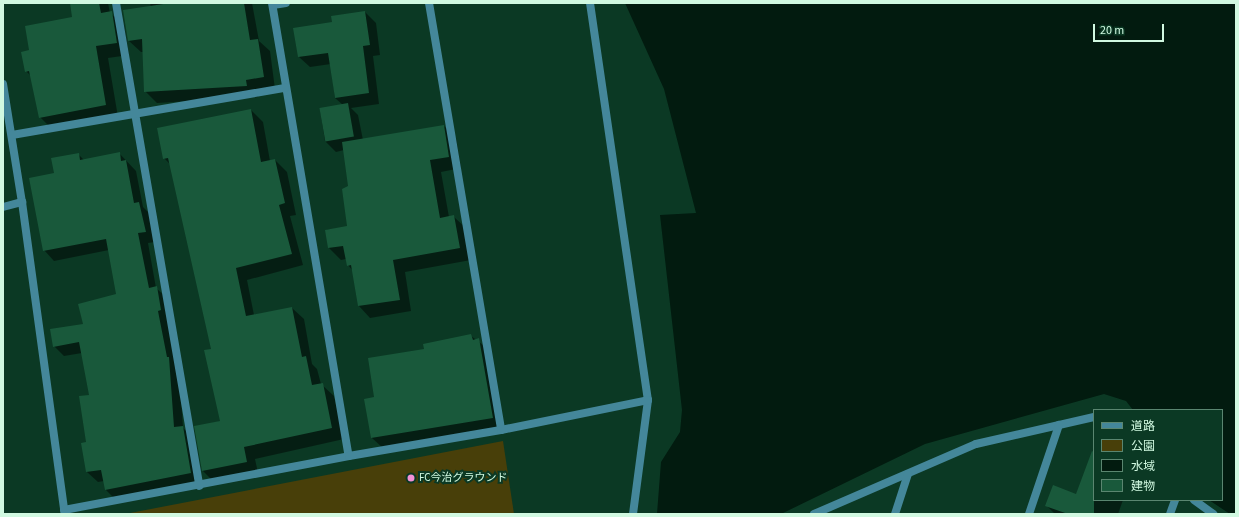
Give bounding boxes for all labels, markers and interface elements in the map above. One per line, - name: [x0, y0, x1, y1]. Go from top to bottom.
- scale bar: [1095, 16, 1166, 42]
- text: 20 m: [1100, 22, 1124, 39]
- legend: [1093, 409, 1223, 501]
- text: 道路: [1131, 418, 1155, 435]
- text: 公園: [1131, 438, 1155, 455]
- text: 水域: [1131, 458, 1155, 475]
- place label: FC今治グラウンド: [419, 471, 508, 485]
- marker: FC今治グラウンド: [406, 473, 416, 483]
- text: 建物: [1131, 478, 1155, 495]

